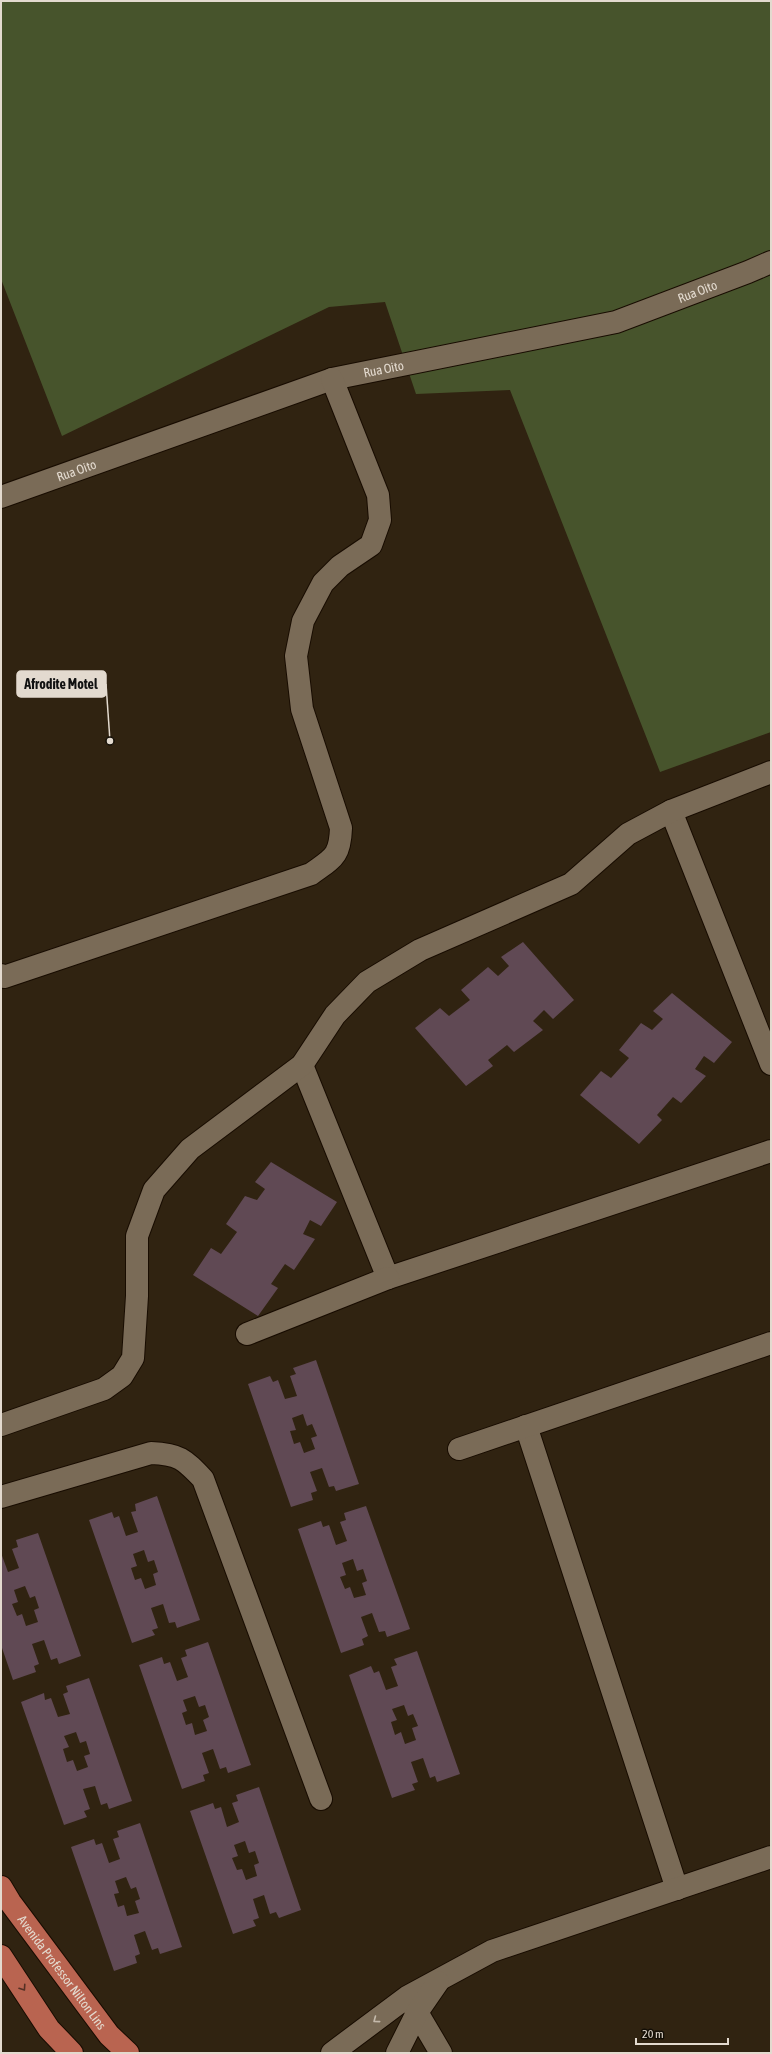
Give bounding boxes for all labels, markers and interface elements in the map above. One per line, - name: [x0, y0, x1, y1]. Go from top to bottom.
- street label: Rua Oito: [675, 277, 719, 305]
- street label: Rua Oito: [362, 357, 405, 380]
- street label: Rua Oito: [55, 456, 98, 484]
- callout: Afrodite Motel: [17, 671, 106, 697]
- text: Afrodite Motel: [23, 676, 98, 692]
- street label: Avenida Professor Nilton Lins: [15, 1912, 110, 2033]
- one-way arrow: [18, 1984, 25, 1991]
- one-way arrow: [373, 2015, 380, 2022]
- scale bar: [636, 2020, 728, 2046]
- text: 20 m: [642, 2027, 664, 2041]

